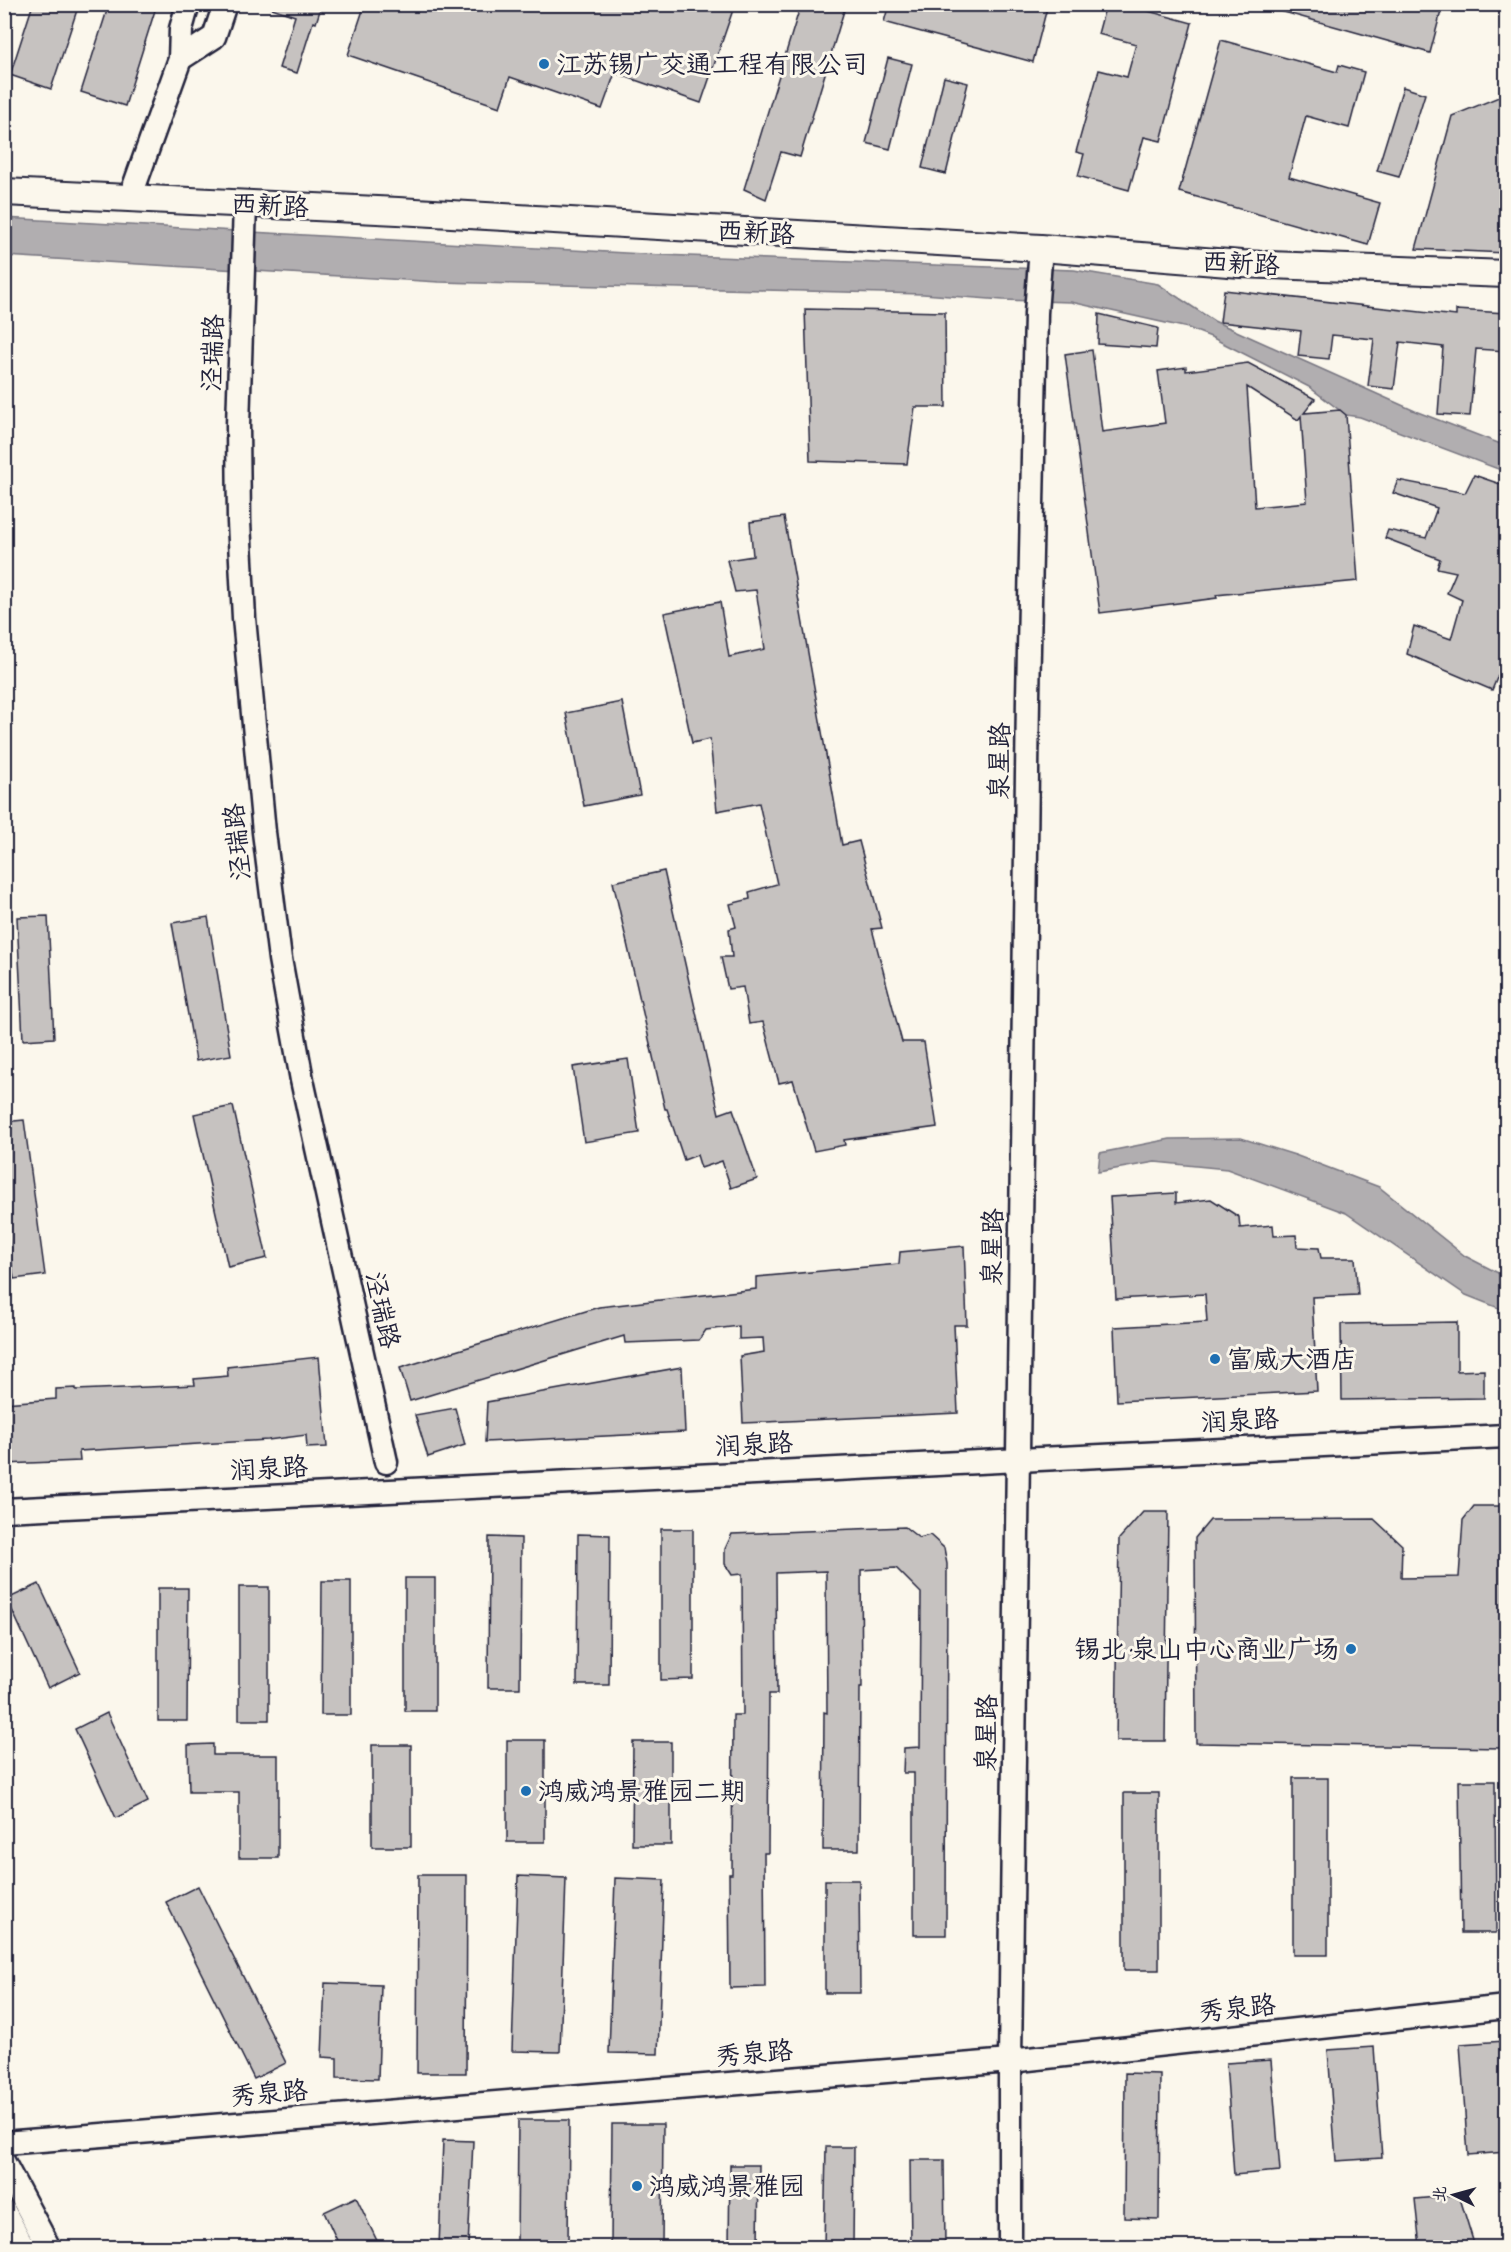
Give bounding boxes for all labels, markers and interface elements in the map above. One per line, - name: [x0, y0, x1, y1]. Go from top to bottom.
- place label: 江苏锡广交通工程有限公司: [556, 48, 868, 81]
- marker: 江苏锡广交通工程有限公司: [537, 57, 551, 71]
- street label: 西新路: [230, 187, 310, 224]
- street label: 西新路: [716, 214, 796, 251]
- street label: 西新路: [1201, 245, 1281, 282]
- street label: 泾瑞路: [195, 313, 230, 393]
- street label: 泉星路: [982, 722, 1017, 800]
- street label: 泾瑞路: [217, 801, 258, 882]
- street label: 泉星路: [975, 1208, 1010, 1286]
- street label: 泾瑞路: [358, 1269, 407, 1352]
- place label: 富威大酒店: [1227, 1343, 1357, 1376]
- marker: 富威大酒店: [1208, 1352, 1222, 1366]
- street label: 润泉路: [1200, 1402, 1280, 1439]
- street label: 润泉路: [714, 1426, 794, 1463]
- street label: 润泉路: [229, 1450, 309, 1487]
- place label: 锡北·泉山中心商业广场: [1074, 1633, 1339, 1666]
- marker: 锡北·泉山中心商业广场: [1344, 1642, 1358, 1656]
- street label: 泉星路: [969, 1694, 1004, 1772]
- place label: 鸿威鸿景雅园二期: [538, 1775, 746, 1808]
- marker: 鸿威鸿景雅园二期: [519, 1784, 533, 1798]
- street label: 秀泉路: [1197, 1988, 1278, 2029]
- street label: 秀泉路: [714, 2034, 794, 2073]
- street label: 秀泉路: [229, 2074, 309, 2113]
- north arrow: [1424, 2165, 1484, 2225]
- place label: 鸿威鸿景雅园: [649, 2170, 805, 2203]
- marker: 鸿威鸿景雅园: [630, 2179, 644, 2193]
- text: 北: [1429, 2185, 1451, 2203]

